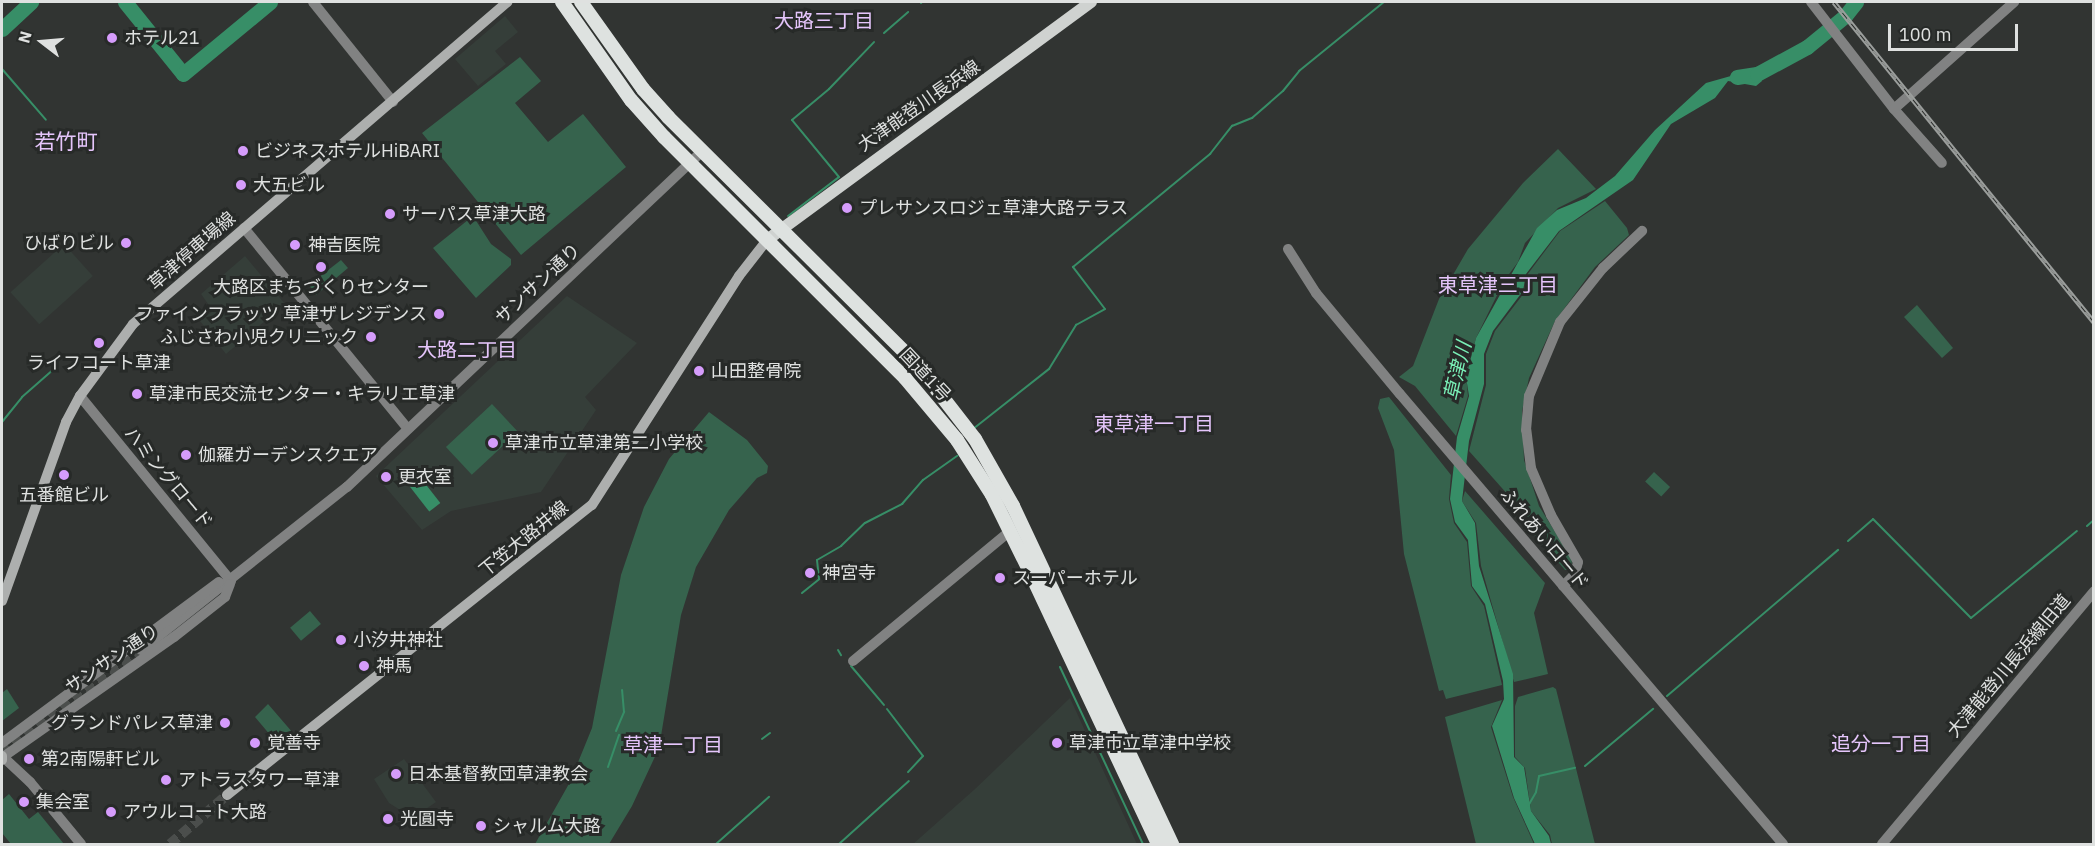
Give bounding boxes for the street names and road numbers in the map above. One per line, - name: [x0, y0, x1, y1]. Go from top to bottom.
- street label: 大津能登川長浜線: [854, 56, 984, 156]
- street label: 草津停車場線: [144, 207, 240, 295]
- street label: サンサン通り: [491, 239, 585, 329]
- street label: 国道1号: [895, 344, 955, 406]
- street label: ハミングロード: [119, 423, 217, 533]
- street label: ふれあいロード: [1495, 484, 1593, 594]
- street label: 下笠大路井線: [475, 497, 573, 581]
- street label: 大津能登川長浜線旧道: [1943, 590, 2075, 742]
- street label: サンサン通り: [61, 620, 163, 698]

